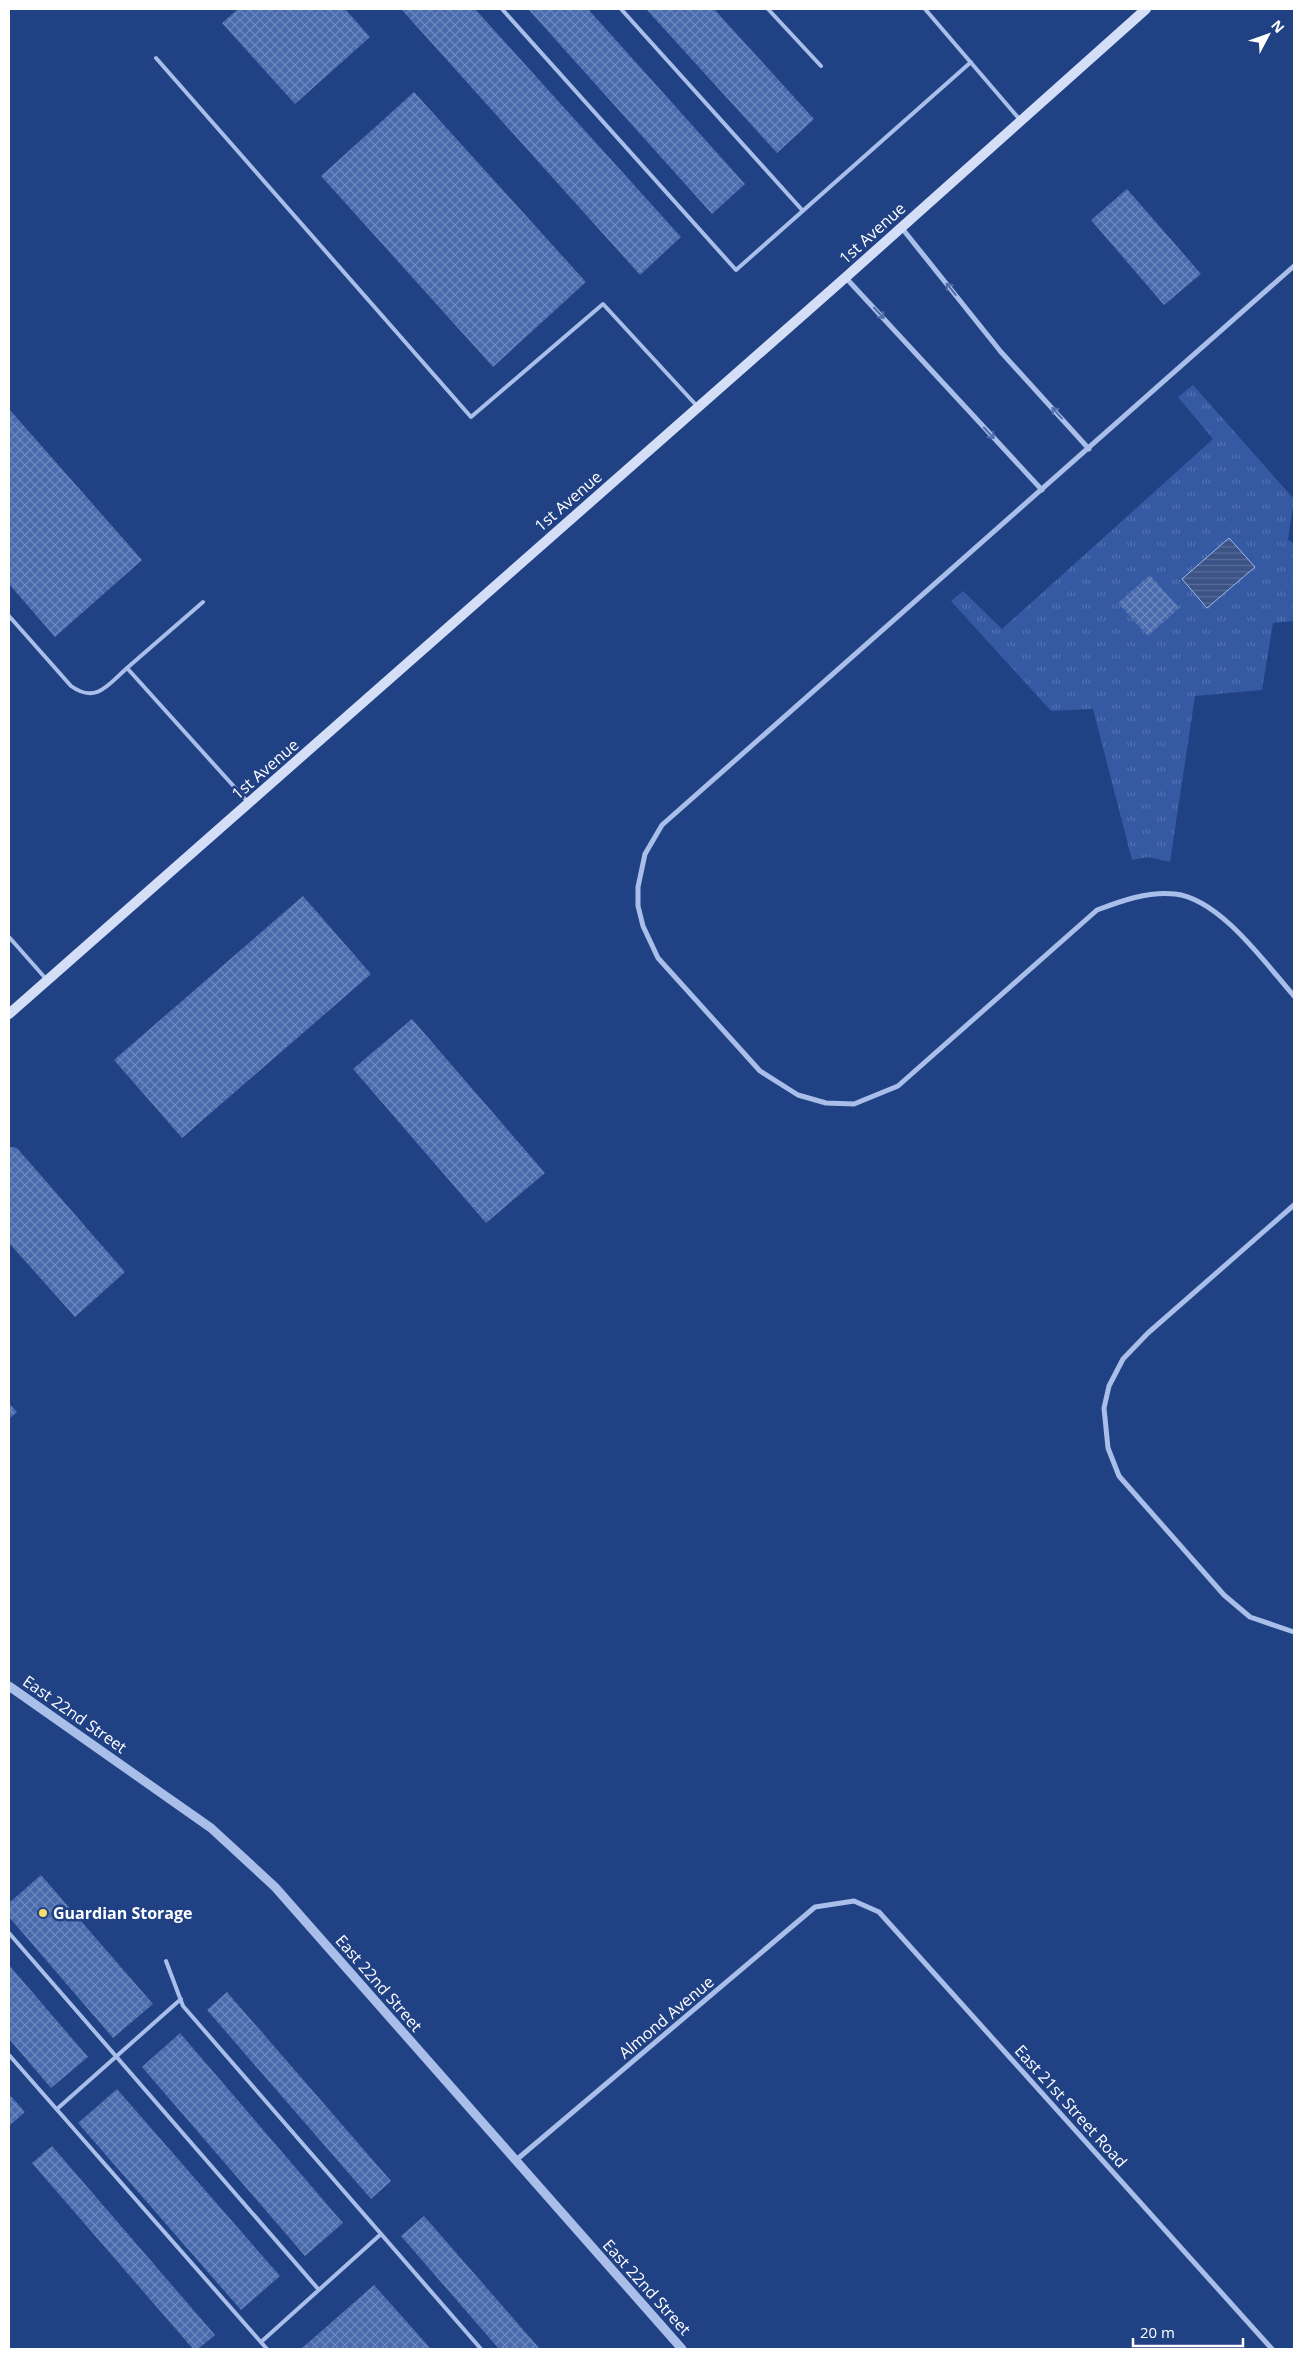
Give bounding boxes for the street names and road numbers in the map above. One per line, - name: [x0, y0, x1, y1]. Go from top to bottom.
- street label: 1st Avenue: [834, 197, 910, 269]
- street label: 1st Avenue: [530, 466, 606, 536]
- street label: 1st Avenue: [227, 734, 303, 804]
- street label: East 22nd Street: [19, 1670, 132, 1758]
- street label: East 22nd Street: [331, 1930, 428, 2036]
- street label: Almond Avenue: [614, 1971, 718, 2063]
- street label: East 21st Street Road: [1010, 2040, 1132, 2172]
- street label: East 22nd Street: [598, 2234, 696, 2340]

